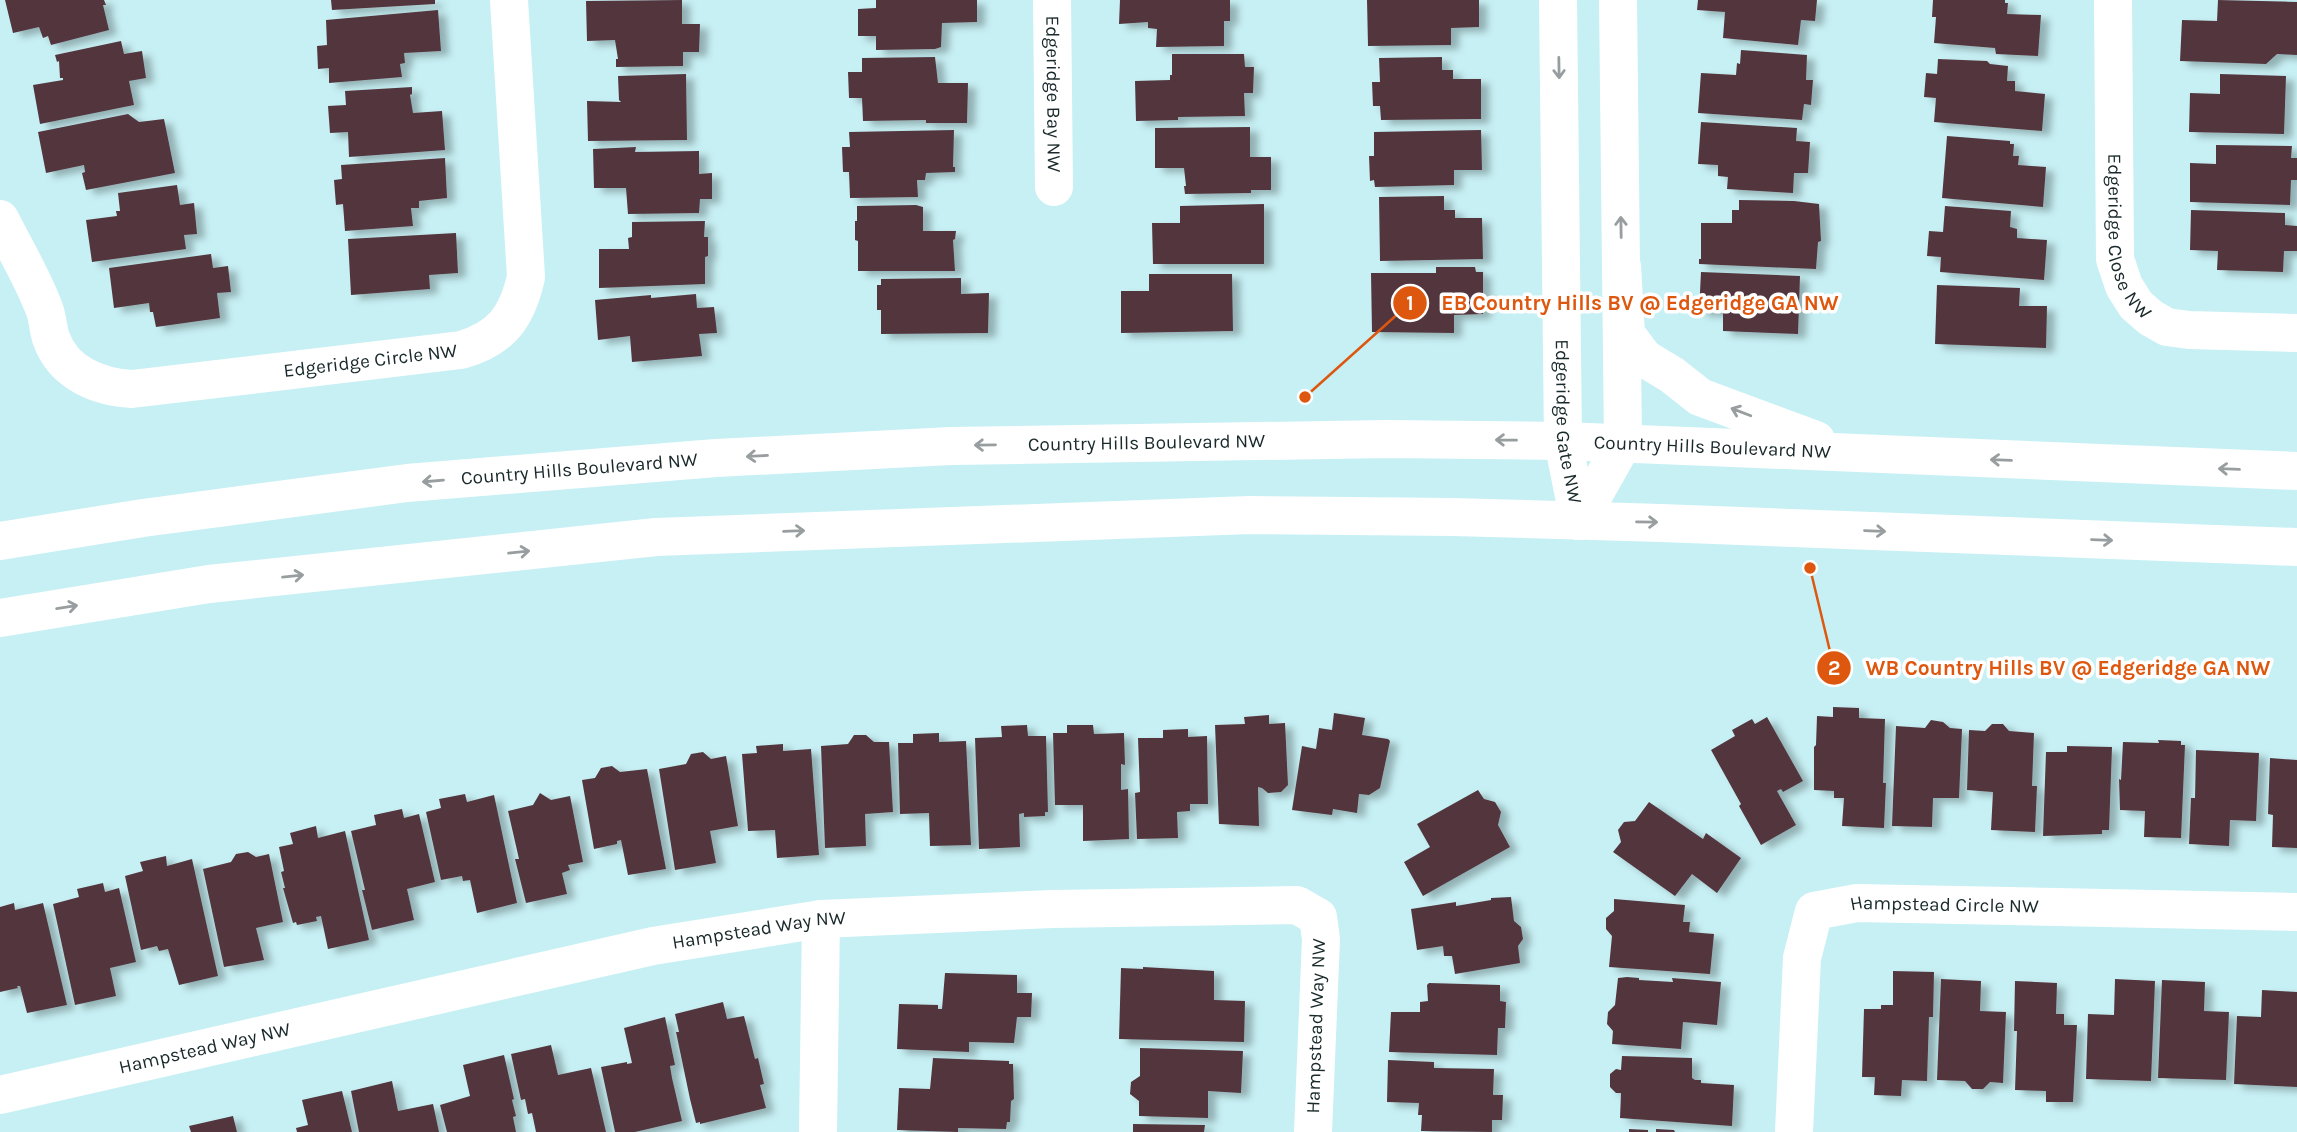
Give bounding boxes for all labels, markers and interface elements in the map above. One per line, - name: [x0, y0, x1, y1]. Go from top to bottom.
- street label: Edgeridge Bay NW: [1041, 15, 1065, 173]
- one-way arrow: [1552, 56, 1565, 79]
- street label: Edgeridge Close NW: [2103, 153, 2156, 324]
- one-way arrow: [1614, 216, 1628, 239]
- callout: EB Country Hills BV @ Edgeridge GA NW: [1392, 282, 1853, 324]
- text: 1: [1406, 291, 1414, 315]
- text: EB Country Hills BV @ Edgeridge GA NW: [1441, 291, 1839, 315]
- street label: Edgeridge Gate NW: [1551, 339, 1586, 506]
- street label: Edgeridge Circle NW: [282, 340, 459, 382]
- one-way arrow: [1730, 405, 1752, 418]
- street label: Country Hills Boulevard NW: [1028, 430, 1265, 456]
- street label: Country Hills Boulevard NW: [1593, 431, 1831, 463]
- one-way arrow: [1495, 433, 1518, 447]
- one-way arrow: [973, 438, 996, 452]
- street label: Country Hills Boulevard NW: [460, 449, 699, 490]
- one-way arrow: [746, 449, 769, 462]
- one-way arrow: [1990, 453, 2013, 466]
- one-way arrow: [2218, 463, 2241, 476]
- one-way arrow: [422, 475, 445, 488]
- one-way arrow: [1635, 516, 1658, 529]
- one-way arrow: [783, 525, 806, 538]
- one-way arrow: [1863, 525, 1886, 538]
- one-way arrow: [2090, 533, 2113, 546]
- one-way arrow: [507, 545, 530, 558]
- one-way arrow: [281, 569, 303, 582]
- one-way arrow: [55, 600, 78, 613]
- callout: WB Country Hills BV @ Edgeridge GA NW: [1817, 647, 2285, 689]
- text: 2: [1828, 656, 1840, 680]
- text: WB Country Hills BV @ Edgeridge GA NW: [1866, 656, 2271, 680]
- street label: Hampstead Circle NW: [1848, 891, 2039, 918]
- street label: Hampstead Way NW: [670, 907, 846, 954]
- street label: Hampstead Way NW: [1302, 938, 1330, 1114]
- street label: Hampstead Way NW: [117, 1018, 293, 1079]

